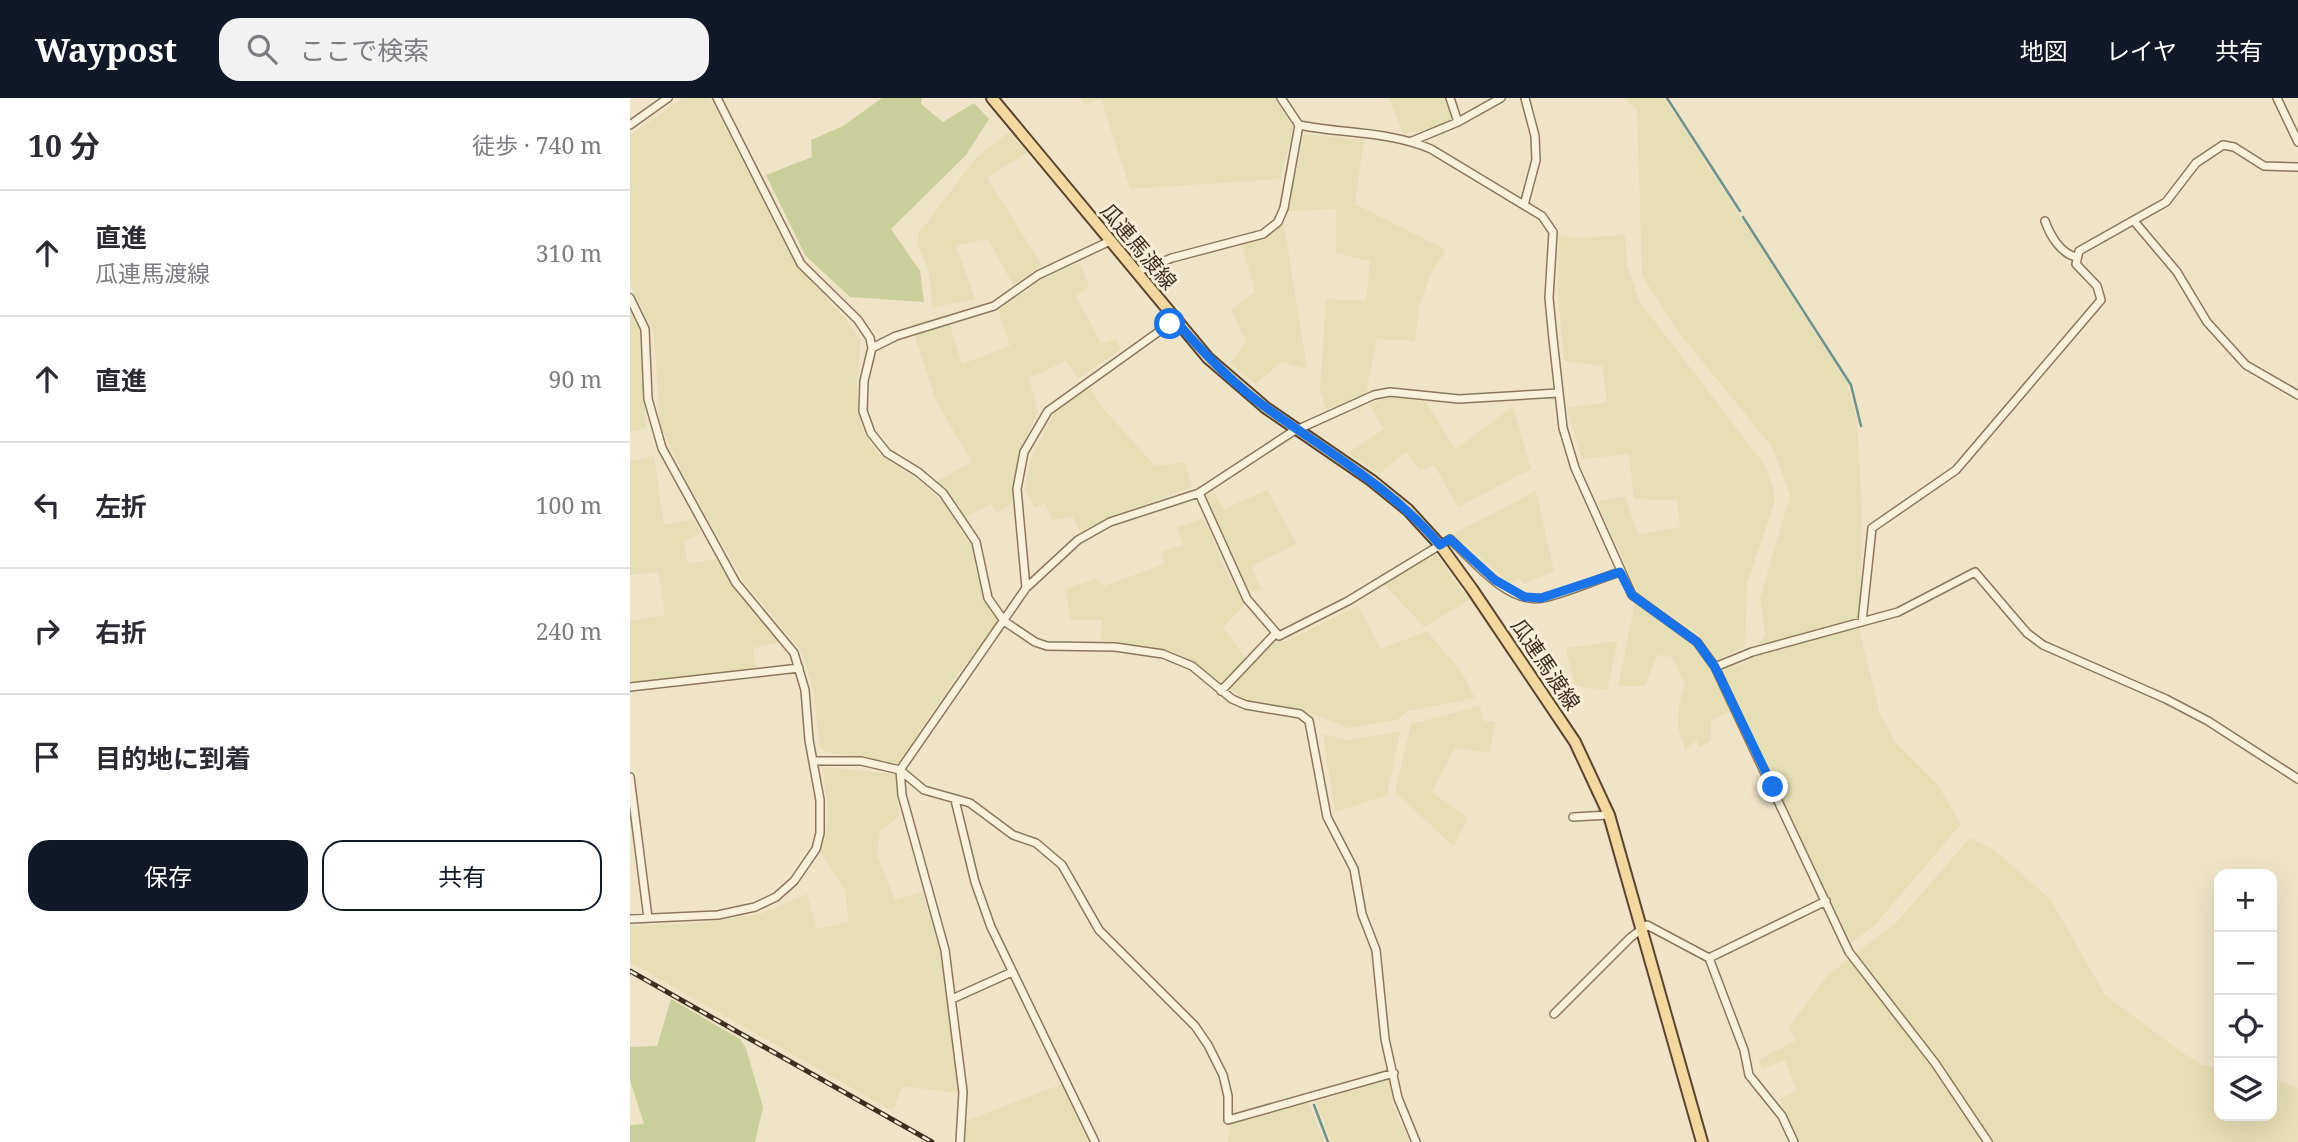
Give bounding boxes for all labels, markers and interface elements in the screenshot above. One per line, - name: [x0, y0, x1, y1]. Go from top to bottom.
- search box: [219, 18, 709, 81]
- text: Waypost: [35, 27, 177, 72]
- icon: search: [243, 30, 281, 68]
- text: ここで検索: [299, 32, 429, 68]
- text: 地図: [2020, 34, 2068, 67]
- text: レイヤ: [2106, 34, 2177, 67]
- text: 共有: [2215, 34, 2263, 67]
- text: 10 分: [28, 125, 100, 166]
- text: 徒歩 · 740 m: [472, 129, 602, 161]
- street label: 瓜連馬渡線: [1095, 197, 1183, 295]
- text: 直進: [95, 219, 147, 255]
- icon: ahead: [28, 234, 66, 272]
- text: 310 m: [536, 237, 602, 269]
- text: 瓜連馬渡線: [95, 257, 210, 289]
- route start: [1154, 308, 1185, 339]
- icon: ahead: [28, 360, 66, 398]
- text: 直進: [95, 362, 147, 398]
- text: 90 m: [549, 363, 602, 395]
- icon: left: [28, 486, 66, 524]
- text: 左折: [95, 488, 147, 524]
- text: 100 m: [536, 489, 602, 521]
- icon: right: [28, 612, 66, 650]
- street label: 瓜連馬渡線: [1505, 613, 1587, 715]
- text: 右折: [95, 614, 147, 650]
- text: 240 m: [536, 615, 602, 647]
- icon: arrive: [28, 738, 66, 776]
- text: 目的地に到着: [95, 740, 251, 776]
- route end: [1757, 771, 1788, 802]
- button: 保存: [28, 840, 308, 911]
- button: 共有: [322, 840, 602, 911]
- map controls: [2214, 869, 2277, 1121]
- button: +: [2214, 869, 2277, 932]
- button: −: [2214, 932, 2277, 995]
- button: locate: [2214, 995, 2277, 1058]
- button: layers: [2214, 1058, 2277, 1121]

